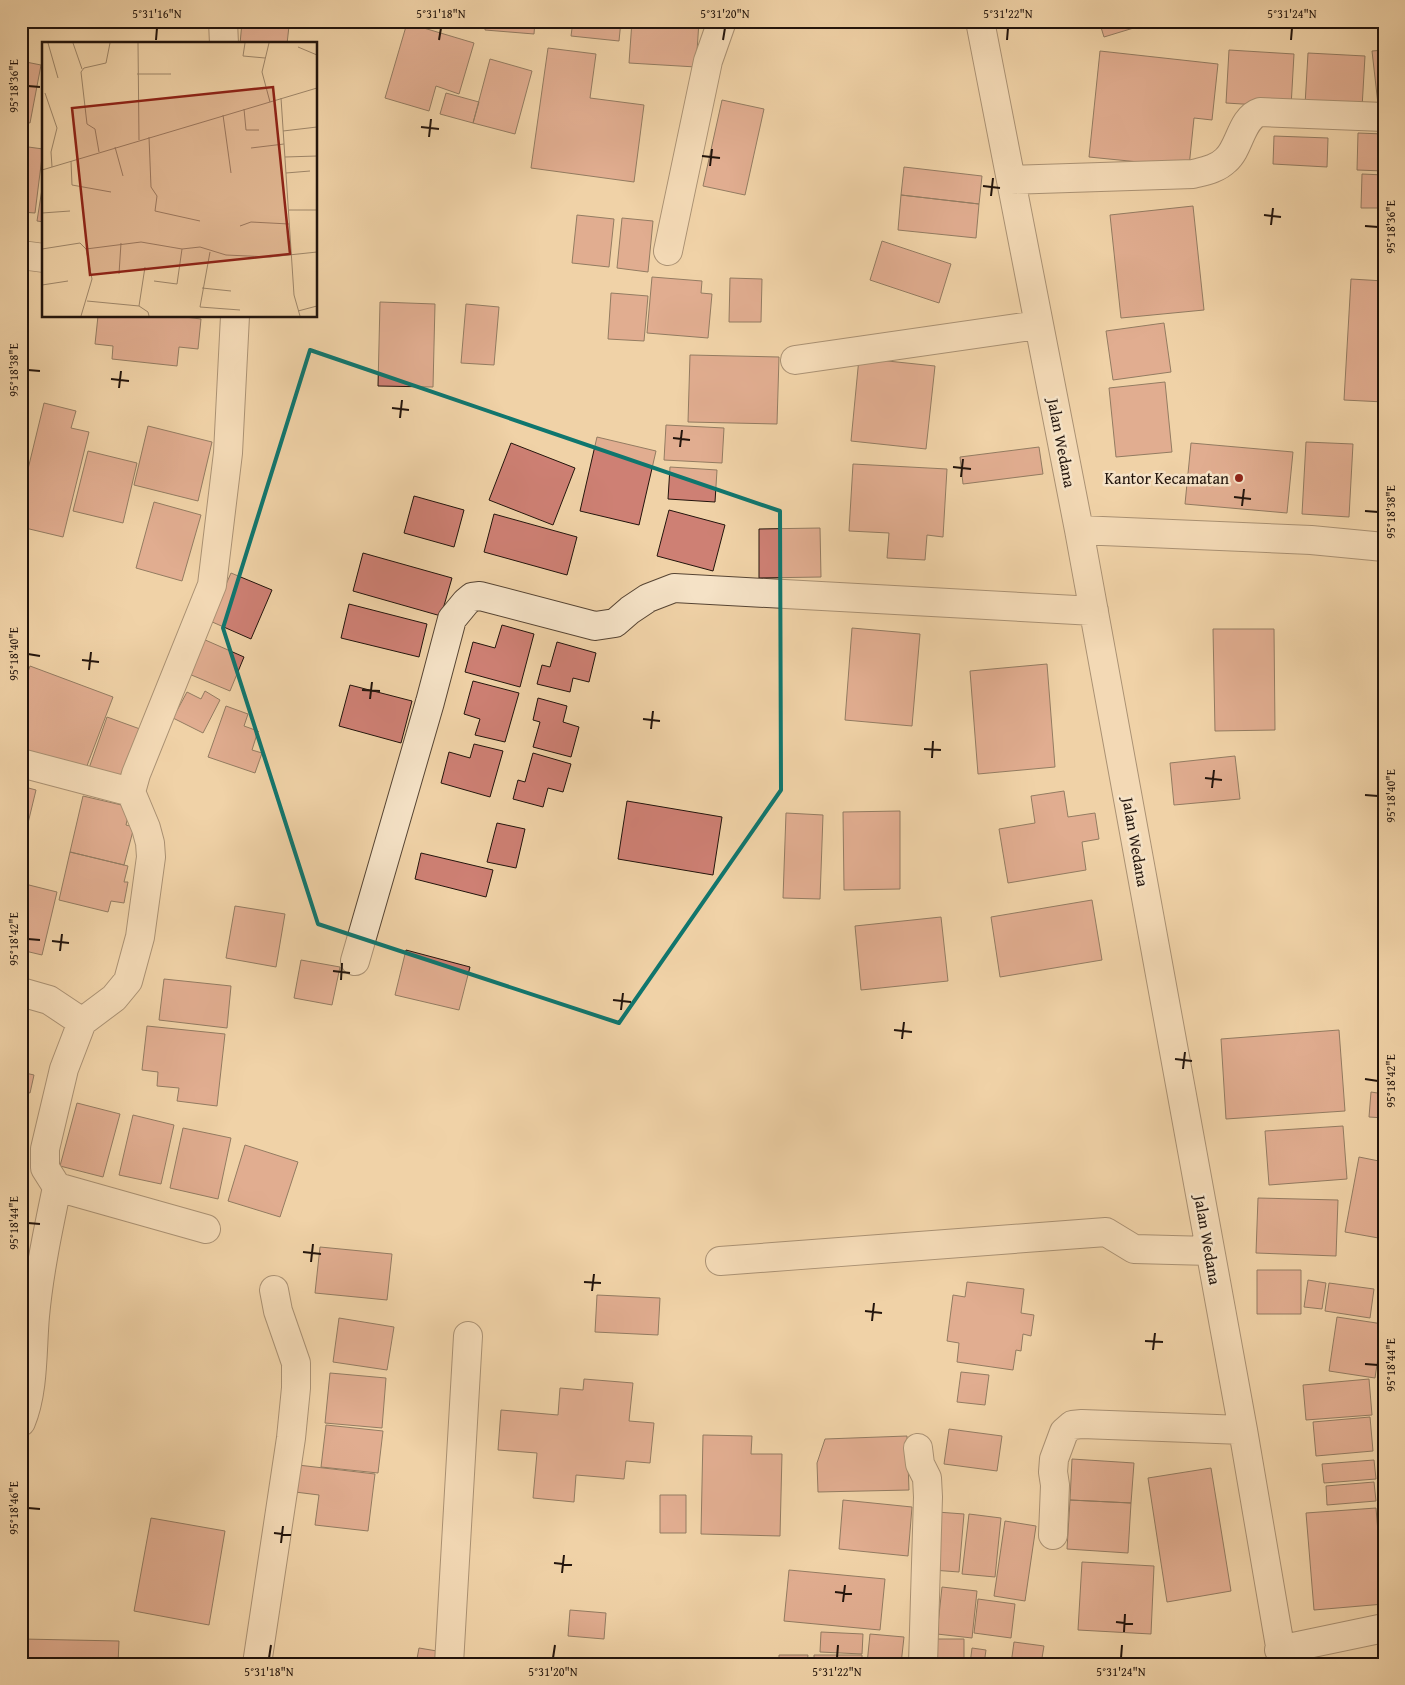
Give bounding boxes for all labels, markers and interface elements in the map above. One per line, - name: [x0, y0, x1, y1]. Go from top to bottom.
- text: 5°31'16"N: [132, 5, 182, 22]
- text: 5°31'18"N: [416, 5, 466, 22]
- text: 5°31'20"N: [700, 5, 750, 22]
- text: 5°31'22"N: [983, 5, 1033, 22]
- text: 5°31'24"N: [1267, 5, 1317, 22]
- inset map: [42, 42, 318, 318]
- text: 95°18'36"E: [5, 59, 22, 113]
- text: 95°18'36"E: [1382, 200, 1399, 254]
- text: 95°18'38"E: [5, 343, 22, 397]
- street label: Jalan Wedana: [1041, 394, 1082, 490]
- place label: Kantor Kecamatan: [1105, 466, 1229, 490]
- marker: Kantor Kecamatan: [1233, 472, 1245, 484]
- text: 95°18'38"E: [1382, 485, 1399, 539]
- text: 95°18'40"E: [5, 627, 22, 681]
- text: 95°18'40"E: [1382, 769, 1399, 823]
- street label: Jalan Wedana: [1116, 793, 1156, 889]
- text: 95°18'42"E: [5, 912, 22, 966]
- text: 95°18'42"E: [1382, 1054, 1399, 1108]
- street label: Jalan Wedana: [1188, 1191, 1228, 1287]
- text: 95°18'44"E: [5, 1196, 22, 1250]
- text: 95°18'44"E: [1382, 1338, 1399, 1392]
- text: 95°18'46"E: [5, 1481, 22, 1535]
- text: 5°31'18"N: [244, 1663, 294, 1680]
- text: 5°31'20"N: [528, 1663, 578, 1680]
- text: 5°31'22"N: [812, 1663, 862, 1680]
- text: 5°31'24"N: [1096, 1663, 1146, 1680]

